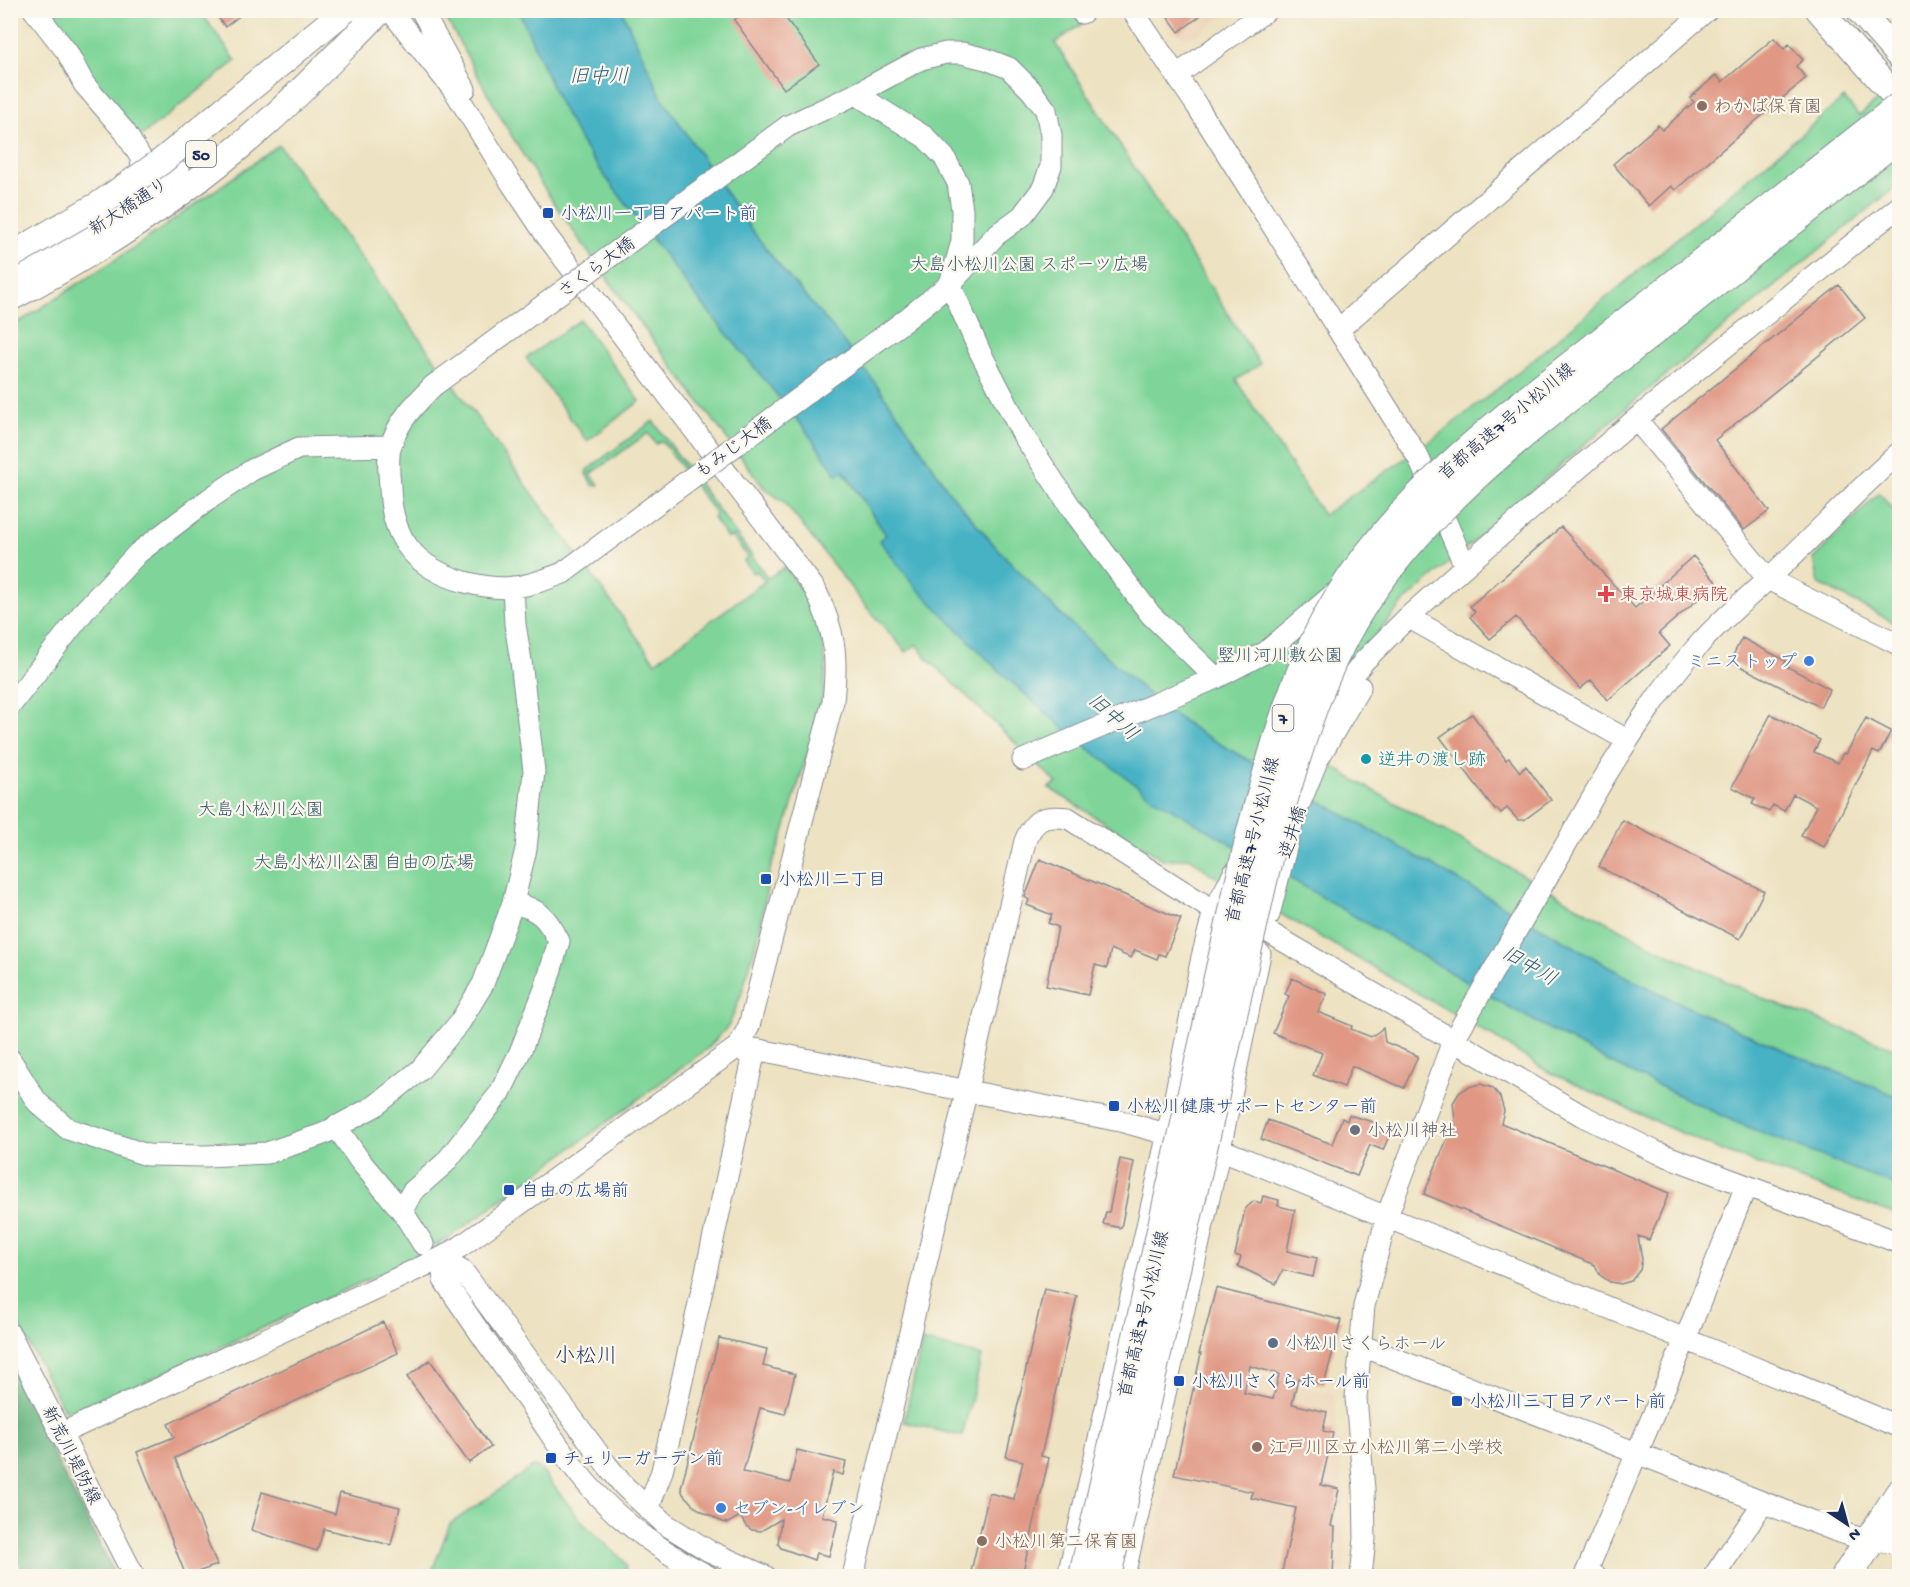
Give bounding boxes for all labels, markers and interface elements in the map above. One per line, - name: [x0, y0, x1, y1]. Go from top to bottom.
- water label: 旧中川: [569, 65, 629, 90]
- place label: わかば保育園: [1714, 97, 1822, 119]
- marker: わかば保育園: [1695, 99, 1709, 113]
- road number: 50: [186, 141, 216, 167]
- street label: 新大橋通り: [85, 174, 173, 241]
- place label: 小松川一丁目アパート前: [560, 204, 757, 226]
- marker: 小松川一丁目アパート前: [541, 206, 555, 220]
- street label: さくら大橋: [554, 233, 640, 304]
- park label: 大島小松川公園 スポーツ広場: [910, 255, 1148, 277]
- street label: 首都高速7号小松川線: [1435, 359, 1580, 486]
- street label: もみじ大橋: [691, 413, 777, 484]
- marker: 東京城東病院: [1597, 585, 1615, 603]
- place label: 東京城東病院: [1620, 585, 1728, 607]
- park label: 竪川河川敷公園: [1217, 646, 1343, 668]
- place label: ミニストップ: [1687, 652, 1797, 674]
- marker: ミニストップ: [1802, 654, 1816, 668]
- water label: 旧中川: [1082, 688, 1143, 747]
- road number: 7: [1272, 705, 1294, 731]
- place label: 逆井の渡し跡: [1378, 750, 1486, 772]
- marker: 逆井の渡し跡: [1359, 752, 1373, 766]
- street label: 首都高速7号小松川線: [1223, 755, 1285, 926]
- park label: 大島小松川公園: [198, 800, 324, 822]
- street label: 逆井橋: [1275, 804, 1312, 862]
- park label: 大島小松川公園 自由の広場: [254, 853, 474, 875]
- place label: 小松川二丁目: [778, 870, 886, 892]
- marker: 小松川二丁目: [759, 872, 773, 886]
- water label: 旧中川: [1497, 941, 1561, 993]
- place label: 小松川健康サポートセンター前: [1126, 1097, 1377, 1119]
- marker: 小松川健康サポートセンター前: [1107, 1099, 1121, 1113]
- place label: 小松川神社: [1367, 1121, 1457, 1143]
- marker: 小松川神社: [1348, 1123, 1362, 1137]
- place label: 自由の広場前: [521, 1181, 629, 1203]
- marker: 自由の広場前: [502, 1183, 516, 1197]
- street label: 首都高速7号小松川線: [1115, 1228, 1175, 1400]
- place label: 小松川さくらホール: [1285, 1334, 1446, 1356]
- marker: 小松川さくらホール: [1266, 1336, 1280, 1350]
- district label: 小松川: [555, 1345, 618, 1371]
- place label: 小松川さくらホール前: [1191, 1372, 1370, 1394]
- marker: 小松川さくらホール前: [1172, 1374, 1186, 1388]
- place label: 小松川三丁目アパート前: [1469, 1392, 1666, 1414]
- marker: 小松川三丁目アパート前: [1450, 1394, 1464, 1408]
- street label: 新荒川堤防線: [36, 1403, 105, 1509]
- place label: 江戸川区立小松川第二小学校: [1269, 1438, 1503, 1460]
- marker: 江戸川区立小松川第二小学校: [1250, 1440, 1264, 1454]
- place label: チェリーガーデン前: [563, 1449, 723, 1471]
- marker: チェリーガーデン前: [544, 1451, 558, 1465]
- north arrow: [1817, 1494, 1877, 1554]
- place label: セブン-イレブン: [733, 1499, 865, 1521]
- marker: セブン-イレブン: [714, 1501, 728, 1515]
- text: N: [1844, 1523, 1864, 1544]
- place label: 小松川第二保育園: [994, 1532, 1138, 1554]
- marker: 小松川第二保育園: [975, 1534, 989, 1548]

